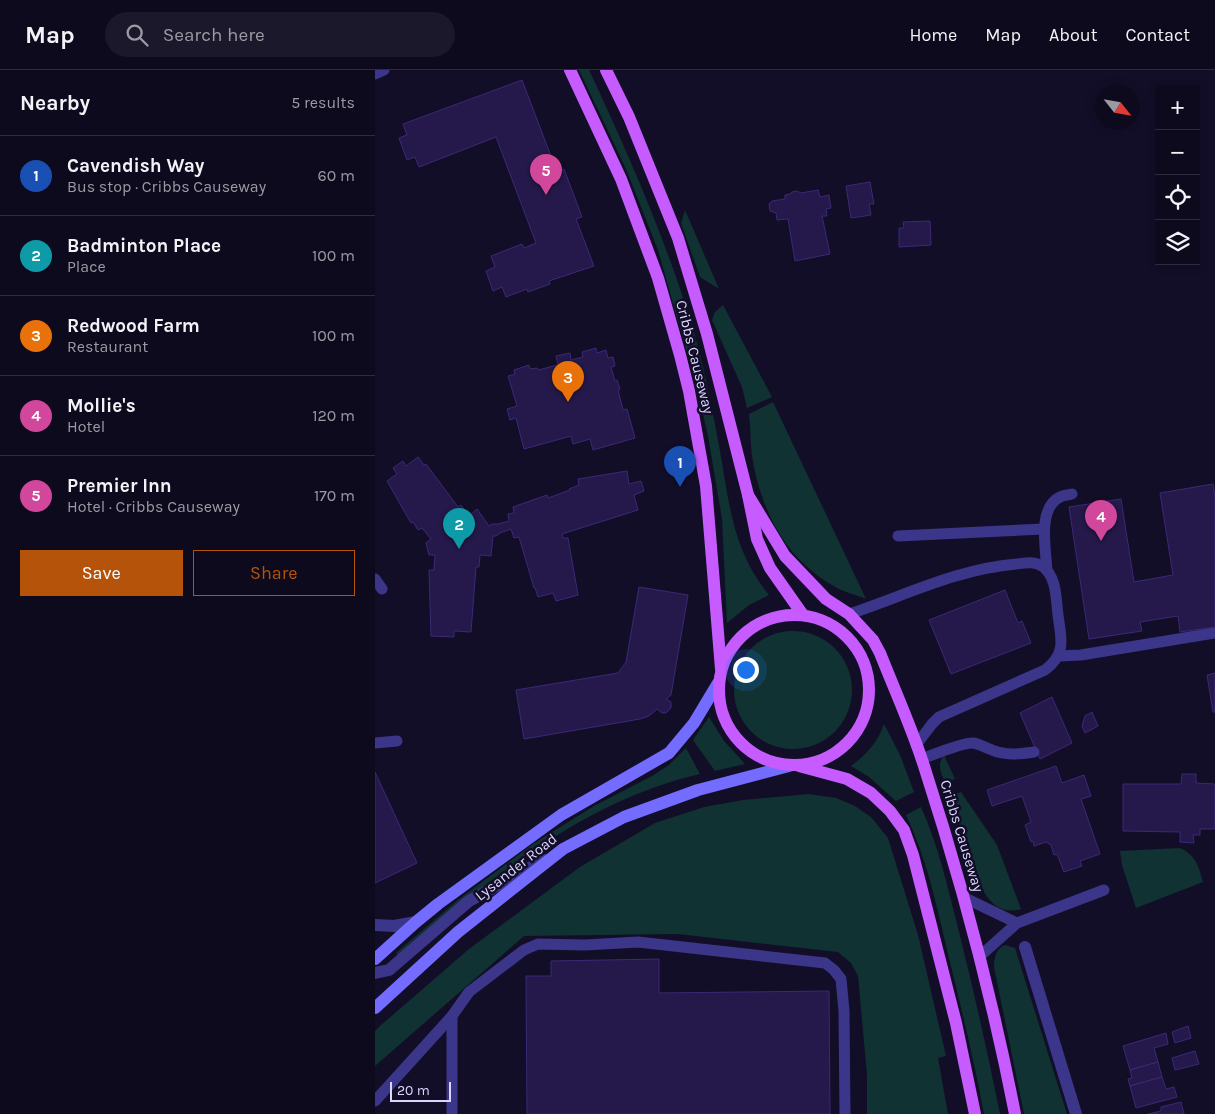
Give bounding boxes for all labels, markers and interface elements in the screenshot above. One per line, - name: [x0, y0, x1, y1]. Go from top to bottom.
- search box: [105, 12, 455, 57]
- text: Map: [25, 21, 75, 49]
- icon: search: [123, 21, 151, 49]
- text: Search here: [163, 24, 265, 46]
- text: Home: [909, 24, 957, 46]
- text: Map: [985, 24, 1021, 46]
- text: About: [1049, 24, 1098, 46]
- text: Contact: [1126, 24, 1190, 46]
- north arrow: [1095, 85, 1140, 130]
- map controls: [1155, 85, 1200, 265]
- button: +: [1155, 85, 1200, 130]
- text: Nearby: [20, 91, 90, 115]
- text: 5 results: [291, 93, 355, 112]
- button: −: [1155, 130, 1200, 175]
- pin: 5: [530, 154, 562, 195]
- text: Cavendish Way: [67, 155, 204, 177]
- text: 1: [33, 166, 39, 185]
- text: 60 m: [318, 166, 355, 185]
- button: locate: [1155, 175, 1200, 220]
- text: Bus stop · Cribbs Causeway: [67, 177, 266, 196]
- button: layers: [1155, 220, 1200, 265]
- text: Badminton Place: [67, 235, 221, 257]
- text: 2: [31, 246, 41, 265]
- text: 100 m: [312, 246, 355, 265]
- text: Place: [67, 257, 106, 276]
- street label: Cribbs Causeway: [672, 298, 718, 416]
- text: Redwood Farm: [67, 315, 200, 337]
- text: 3: [31, 326, 41, 345]
- text: 100 m: [312, 326, 355, 345]
- text: Restaurant: [67, 337, 148, 356]
- pin: 3: [552, 361, 584, 402]
- text: Mollie's: [67, 395, 136, 417]
- text: 4: [31, 406, 41, 425]
- text: 120 m: [312, 406, 355, 425]
- text: Hotel: [67, 417, 105, 436]
- pin: 1: [664, 446, 696, 487]
- text: Premier Inn: [67, 475, 172, 497]
- text: 5: [31, 486, 41, 505]
- text: 170 m: [314, 486, 355, 505]
- text: Hotel · Cribbs Causeway: [67, 497, 240, 516]
- pin: 4: [1085, 500, 1117, 541]
- pin: 2: [443, 508, 475, 549]
- button: Save: [20, 550, 183, 596]
- button: Share: [193, 550, 355, 596]
- your location: [733, 657, 759, 683]
- street label: Cribbs Causeway: [936, 778, 988, 894]
- street label: Lysander Road: [472, 829, 560, 905]
- scale bar: [390, 1079, 451, 1102]
- text: 20 m: [397, 1082, 430, 1099]

